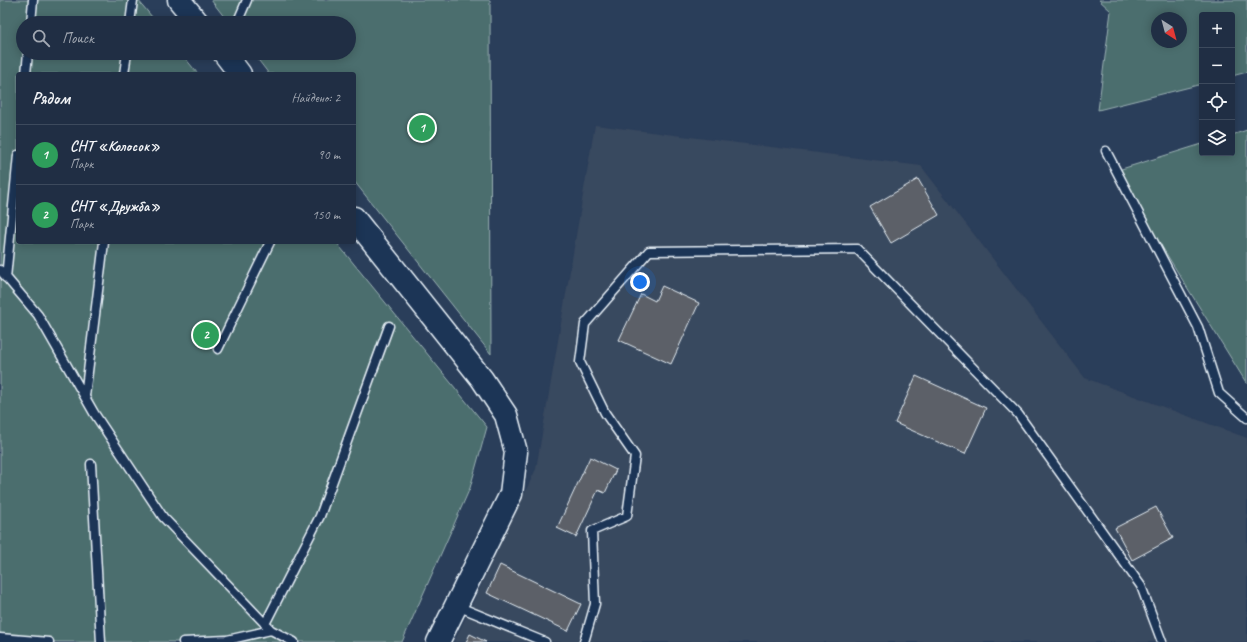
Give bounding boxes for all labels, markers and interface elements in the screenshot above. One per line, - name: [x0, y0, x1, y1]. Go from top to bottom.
- north arrow: [1151, 12, 1187, 48]
- map controls: [1199, 12, 1235, 156]
- button: +: [1199, 12, 1235, 48]
- search box: [16, 16, 356, 60]
- icon: search: [30, 27, 52, 49]
- text: Поиск: [62, 29, 94, 48]
- button: −: [1199, 48, 1235, 84]
- button: locate: [1199, 84, 1235, 120]
- text: Рядом: [32, 88, 70, 109]
- text: Найдено: 2: [292, 90, 340, 106]
- pin: 1: [409, 113, 435, 143]
- button: layers: [1199, 120, 1235, 156]
- text: СНТ «Колосок»: [70, 137, 160, 156]
- text: 1: [42, 147, 48, 163]
- text: 90 m: [318, 147, 340, 163]
- text: Парк: [70, 156, 93, 172]
- text: СНТ «Дружба»: [70, 197, 160, 216]
- text: 2: [42, 207, 48, 223]
- text: 150 m: [312, 207, 340, 223]
- text: Парк: [70, 216, 93, 232]
- your location: [630, 272, 650, 292]
- pin: 2: [193, 320, 219, 350]

